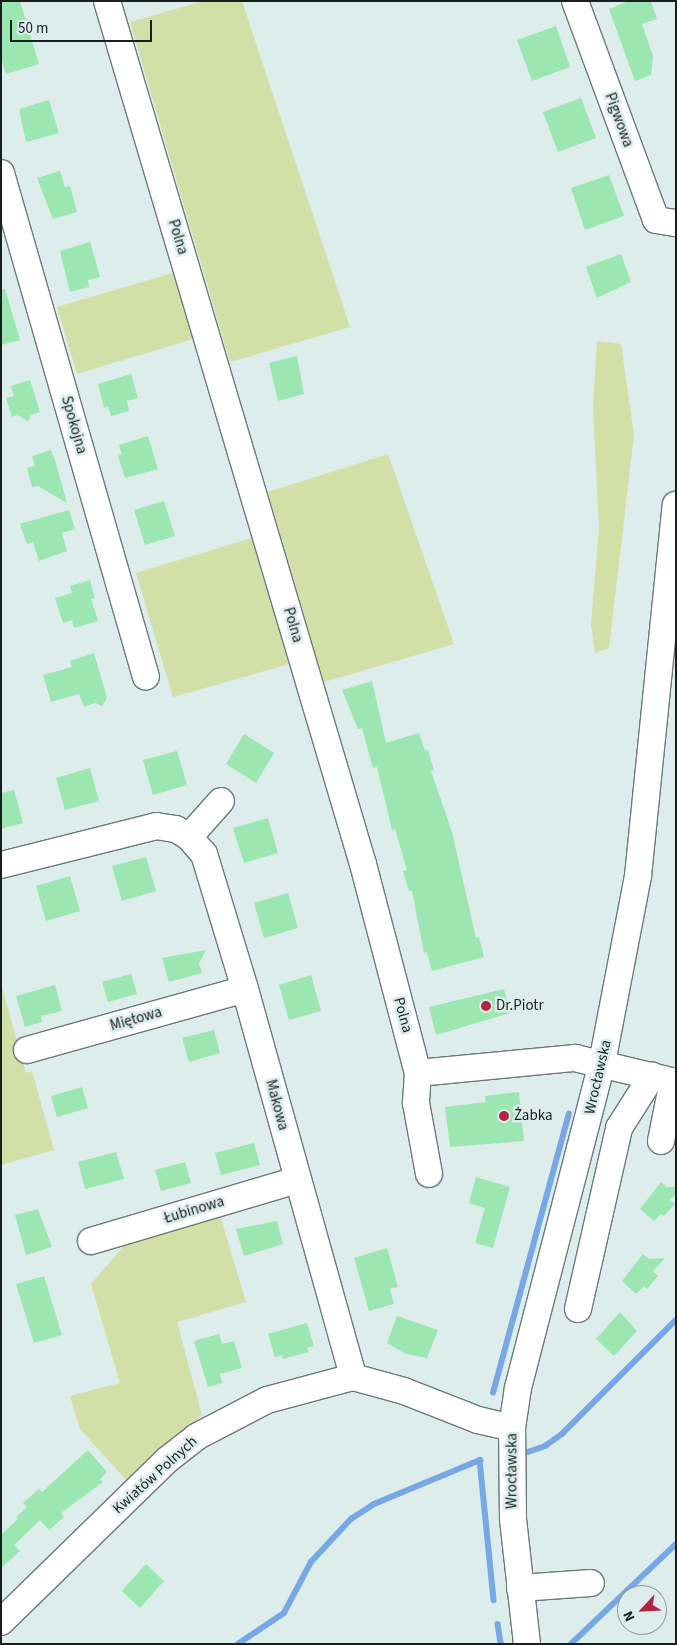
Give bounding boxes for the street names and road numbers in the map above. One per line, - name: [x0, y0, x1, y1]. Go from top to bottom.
- street label: Pigwowa: [601, 90, 637, 150]
- street label: Polna: [164, 217, 192, 257]
- street label: Spokojna: [57, 394, 91, 456]
- street label: Polna: [279, 605, 307, 645]
- street label: Polna: [390, 995, 416, 1035]
- street label: Miętowa: [108, 1003, 164, 1035]
- street label: Wrocławska: [581, 1038, 615, 1116]
- street label: Makowa: [262, 1078, 292, 1132]
- street label: Łubinowa: [162, 1192, 226, 1228]
- street label: Kwiatów Polnych: [109, 1432, 201, 1518]
- street label: Wrocławska: [503, 1433, 521, 1509]

